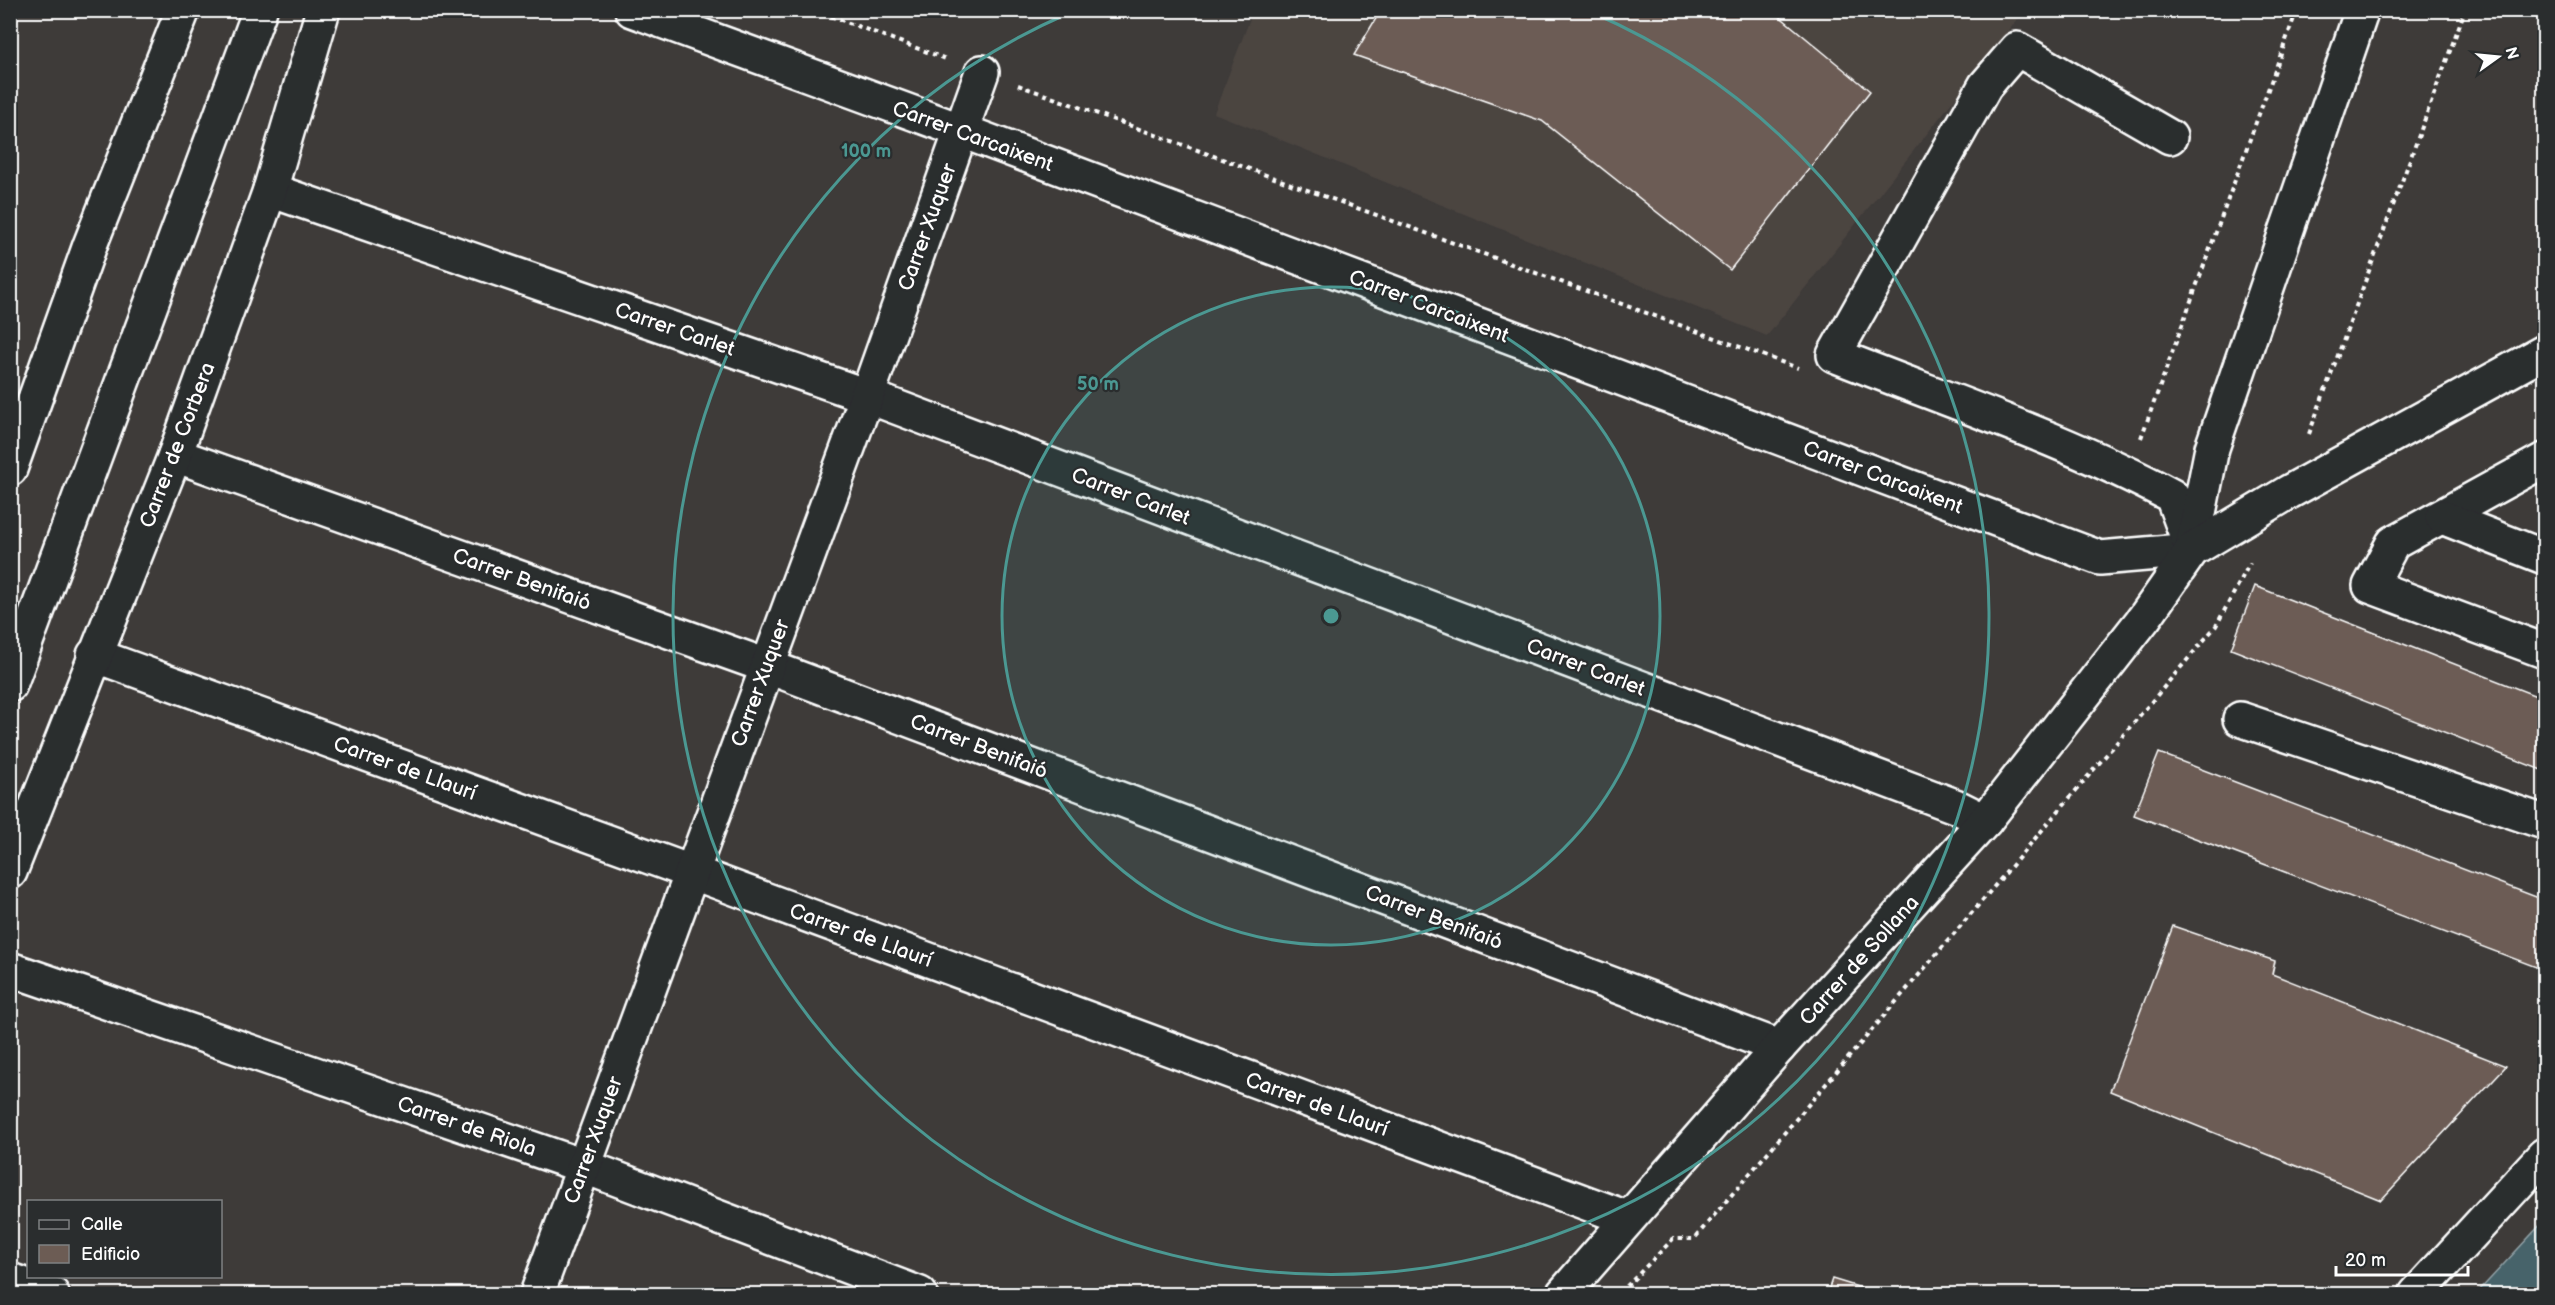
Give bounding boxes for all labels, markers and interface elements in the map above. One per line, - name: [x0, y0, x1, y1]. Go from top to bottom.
- north arrow: [2468, 27, 2528, 87]
- text: N: [2500, 45, 2522, 62]
- street label: Carrer Carcaixent: [889, 96, 1057, 177]
- text: 100 m: [841, 141, 891, 162]
- street label: Carrer Xuquer: [893, 160, 962, 294]
- street label: Carrer Carcaixent: [1345, 264, 1513, 349]
- street label: Carrer Carlet: [612, 297, 739, 362]
- street label: Carrer de Corbera: [134, 359, 221, 531]
- text: 50 m: [1077, 374, 1119, 395]
- street label: Carrer Carcaixent: [1799, 435, 1967, 520]
- street label: Carrer Carlet: [1068, 462, 1194, 531]
- street label: Carrer Benifaió: [449, 543, 594, 616]
- centre of rings: [1321, 606, 1341, 626]
- street label: Carrer Xuquer: [726, 616, 795, 750]
- street label: Carrer Carlet: [1523, 633, 1649, 702]
- street label: Carrer Benifaió: [907, 709, 1051, 784]
- street label: Carrer de Llaurí: [330, 731, 481, 806]
- street label: Carrer Benifaió: [1362, 880, 1506, 955]
- street label: Carrer de Sollana: [1794, 890, 1924, 1031]
- street label: Carrer de Llaurí: [786, 898, 937, 973]
- street label: Carrer de Llaurí: [1242, 1067, 1393, 1142]
- street label: Carrer Xuquer: [559, 1073, 628, 1207]
- street label: Carrer de Riola: [394, 1091, 540, 1162]
- legend: [27, 1200, 222, 1278]
- text: Calle: [81, 1214, 123, 1235]
- scale bar: [2336, 1239, 2468, 1277]
- text: Edificio: [81, 1244, 140, 1265]
- text: 20 m: [2345, 1250, 2386, 1271]

